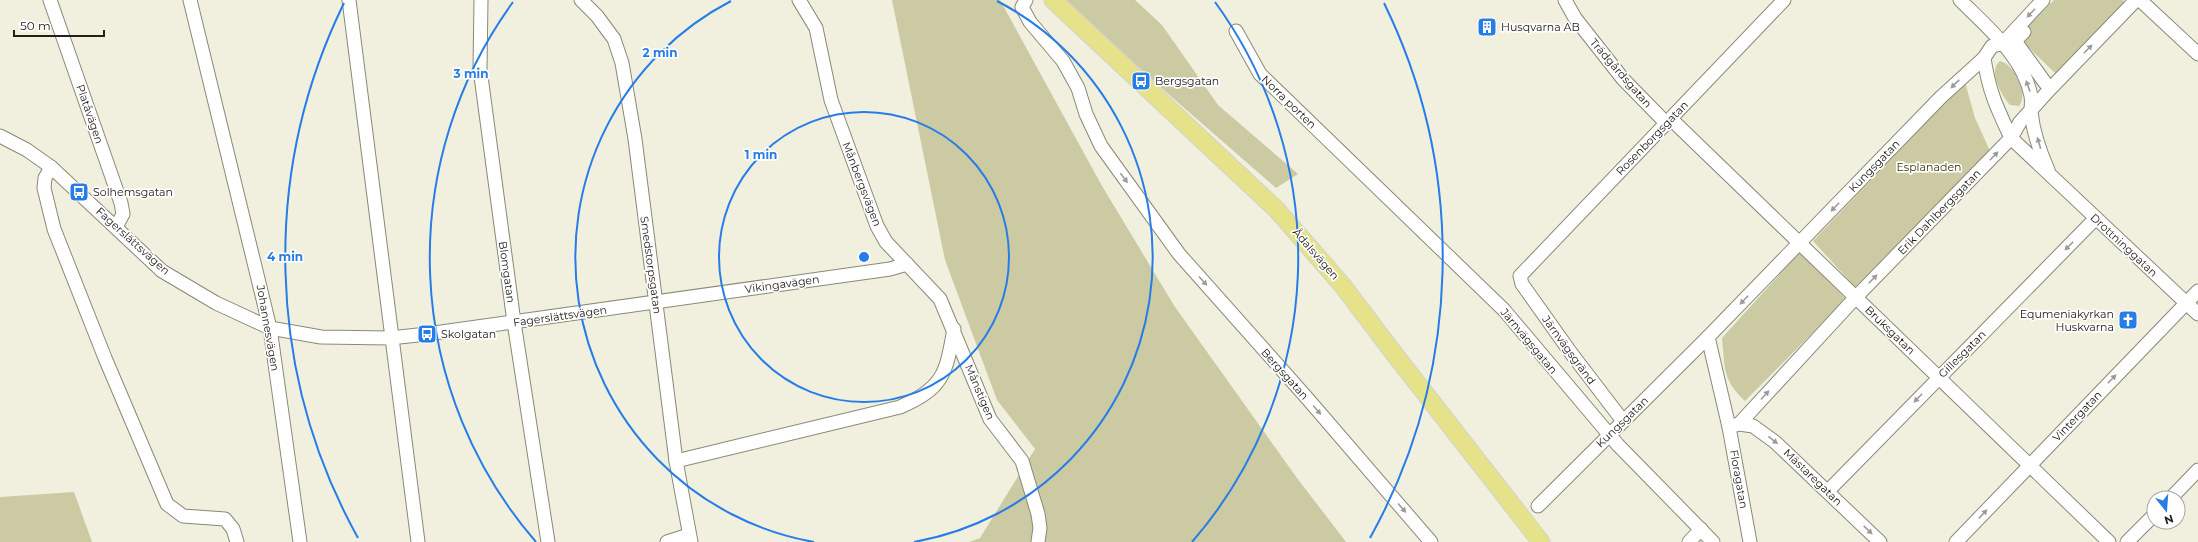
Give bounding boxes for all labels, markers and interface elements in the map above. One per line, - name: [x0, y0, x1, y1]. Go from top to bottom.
- one-way arrow: [2026, 8, 2035, 18]
- scale bar: [14, 12, 104, 38]
- building icon: Husqvarna AB: [1476, 16, 1498, 38]
- text: 50 m: [20, 18, 51, 33]
- place label: Husqvarna AB: [1501, 20, 1580, 34]
- street label: Trädgårdsgatan: [1587, 35, 1655, 111]
- one-way arrow: [2083, 44, 2093, 54]
- text: 2 min: [643, 45, 677, 60]
- text: 3 min: [453, 66, 489, 81]
- bus stop icon: Bergsgatan: [1130, 70, 1152, 92]
- street label: Norra porten: [1259, 72, 1319, 132]
- place label: Bergsgatan: [1155, 74, 1219, 88]
- one-way arrow: [1950, 79, 1960, 89]
- one-way arrow: [2025, 80, 2031, 92]
- street label: Platåvägen: [73, 82, 107, 146]
- street label: Rosenborgsgatan: [1613, 98, 1691, 178]
- street label: Kungsgatan: [1846, 137, 1902, 195]
- one-way arrow: [2036, 137, 2042, 149]
- street label: Månbergsvägen: [839, 140, 885, 228]
- text: 1 min: [745, 147, 777, 162]
- one-way arrow: [1989, 151, 1998, 161]
- park label: Esplanaden: [1896, 160, 1962, 174]
- street label: Erik Dahlbergsgatan: [1895, 166, 1983, 258]
- one-way arrow: [1120, 172, 1128, 183]
- bus stop icon: Solhemsgatan: [68, 181, 90, 203]
- place label: Solhemsgatan: [93, 185, 173, 199]
- one-way arrow: [1830, 202, 1840, 212]
- street label: Fagerslättsvägen: [93, 204, 173, 278]
- street label: Drottninggatan: [2088, 210, 2160, 280]
- street label: Smedstorpsgatan: [637, 215, 665, 315]
- street label: Ådalsvägen: [1290, 225, 1342, 283]
- street label: Blomgatan: [496, 240, 518, 304]
- one-way arrow: [2064, 241, 2074, 251]
- text: 4 min: [267, 249, 303, 264]
- centre of rings: [857, 250, 871, 264]
- street label: Vikingavägen: [744, 272, 820, 296]
- one-way arrow: [1868, 274, 1878, 284]
- one-way arrow: [1198, 276, 1207, 285]
- street label: Johannesvägen: [253, 283, 282, 372]
- one-way arrow: [1739, 295, 1749, 305]
- street label: Fagerslättsvägen: [512, 302, 608, 330]
- street label: Bruksgatan: [1862, 303, 1918, 357]
- street label: Järnvägsgatan: [1497, 305, 1560, 377]
- place label: Equmeniakyrkan Huskvarna: [2020, 307, 2114, 334]
- church icon: Equmeniakyrkan Huskvarna: [2117, 309, 2139, 331]
- street label: Järnvägsgränd: [1539, 312, 1599, 387]
- bus stop icon: Skolgatan: [416, 323, 438, 345]
- place label: Skolgatan: [441, 327, 496, 341]
- street label: Gillesgatan: [1935, 327, 1989, 381]
- street label: Bergsgatan: [1258, 345, 1312, 403]
- street label: Månstigen: [962, 362, 998, 422]
- one-way arrow: [2107, 374, 2117, 384]
- street label: Vintergatan: [2049, 388, 2105, 444]
- one-way arrow: [1761, 390, 1770, 400]
- one-way arrow: [1913, 393, 1923, 403]
- street label: Kungsgatan: [1593, 394, 1651, 450]
- one-way arrow: [1312, 404, 1321, 415]
- one-way arrow: [1768, 436, 1779, 445]
- street label: Mästaregatan: [1781, 445, 1845, 509]
- street label: Floragatan: [1727, 448, 1751, 510]
- north arrow: [2146, 490, 2186, 530]
- one-way arrow: [1397, 503, 1406, 513]
- one-way arrow: [1978, 509, 1988, 519]
- text: N: [2163, 512, 2175, 528]
- one-way arrow: [1863, 525, 1873, 535]

